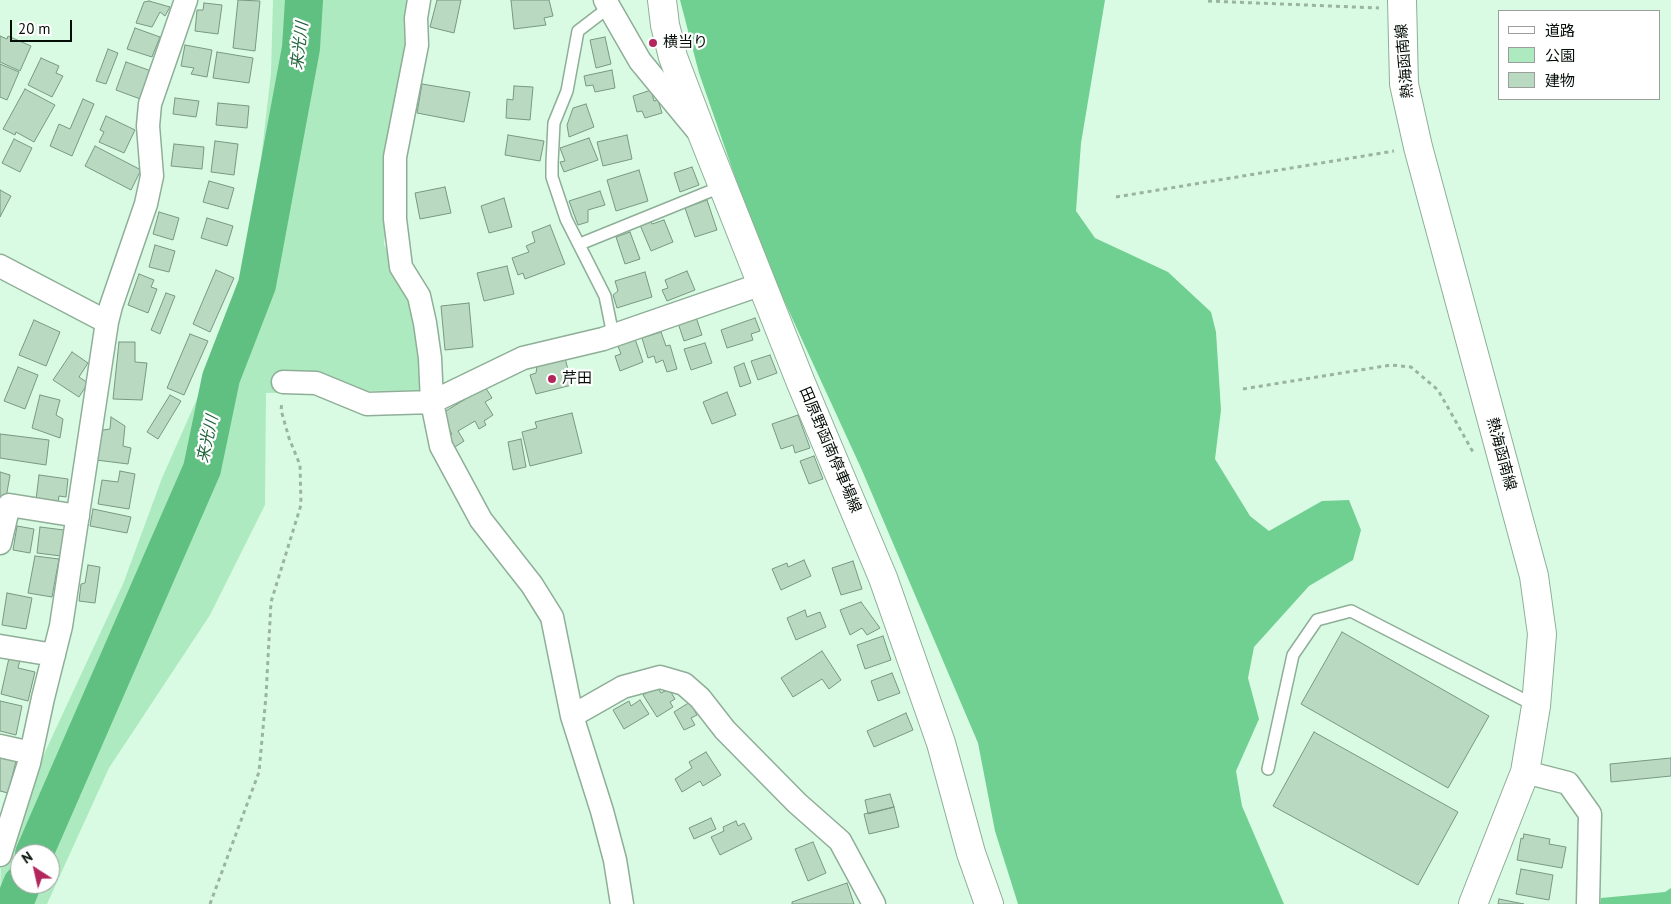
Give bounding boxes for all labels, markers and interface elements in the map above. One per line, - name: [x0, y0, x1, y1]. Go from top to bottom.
- scale bar: [12, 10, 75, 42]
- legend: [1498, 10, 1661, 100]
- text: 20 m: [18, 19, 51, 38]
- water label: 来光川: [288, 21, 312, 71]
- text: 道路: [1545, 21, 1575, 40]
- street label: 熱海函南線: [1393, 23, 1417, 99]
- place label: 横当り: [663, 34, 708, 52]
- marker: 横当り: [647, 37, 659, 49]
- text: 公園: [1545, 46, 1575, 65]
- text: 建物: [1545, 71, 1575, 90]
- place label: 芹田: [562, 370, 592, 388]
- marker: 芹田: [546, 373, 558, 385]
- street label: 田原野函南停車場線: [795, 384, 865, 516]
- water label: 来光川: [194, 414, 222, 464]
- street label: 熱海函南線: [1483, 415, 1519, 493]
- north arrow: [10, 844, 60, 894]
- text: N: [18, 848, 36, 868]

